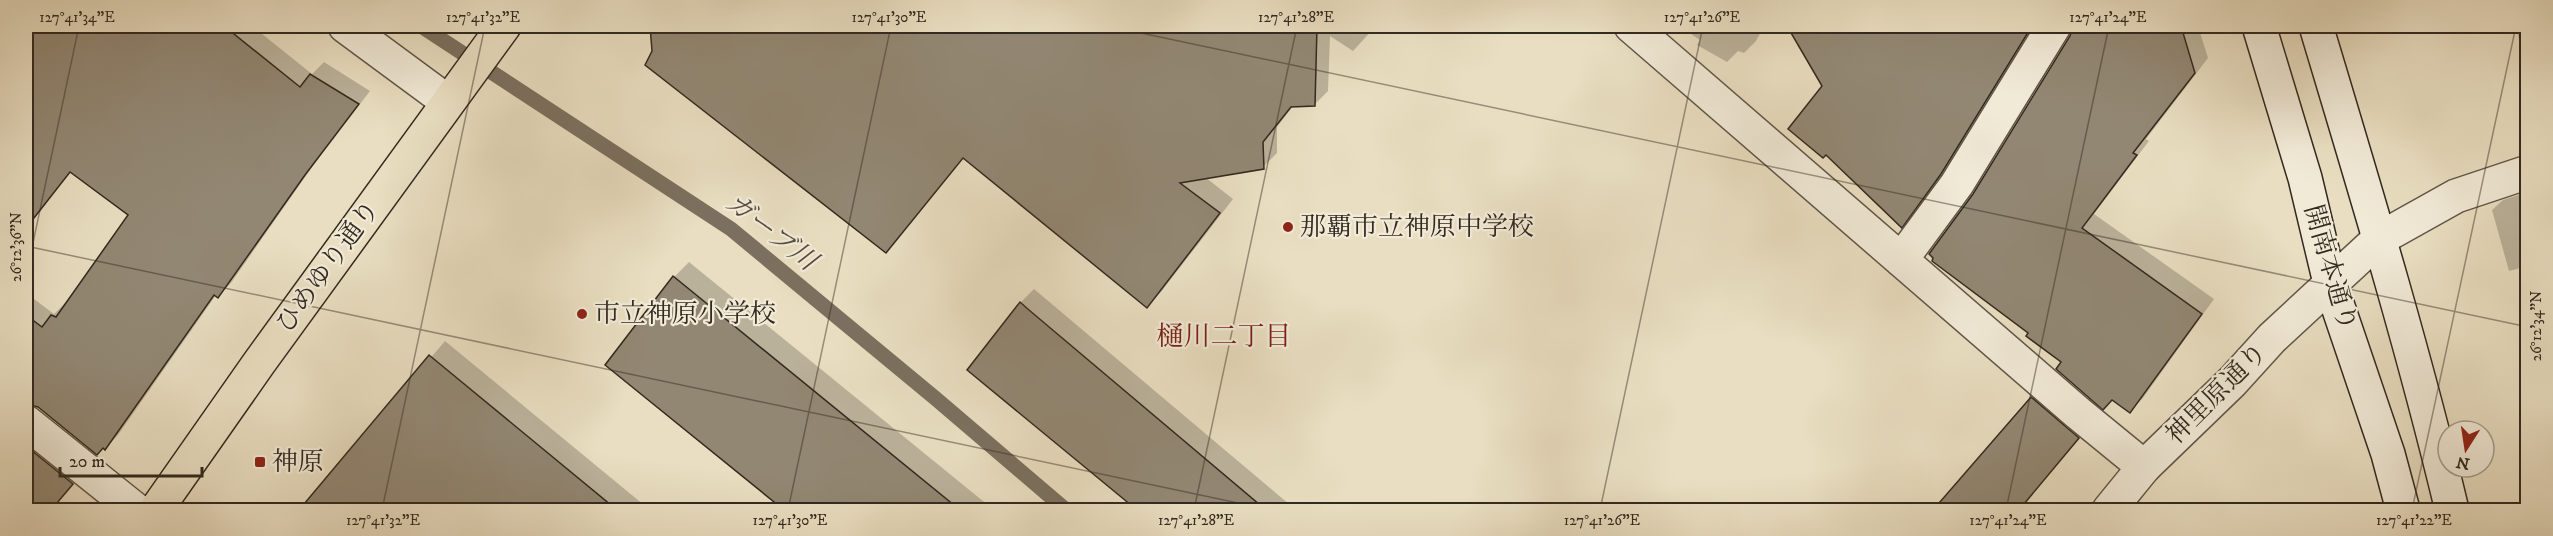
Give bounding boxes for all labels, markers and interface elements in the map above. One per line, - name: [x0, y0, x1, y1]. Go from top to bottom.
- text: 127°41'34"E: [39, 8, 115, 27]
- text: 127°41'32"E: [446, 8, 520, 27]
- text: 127°41'30"E: [852, 8, 927, 27]
- text: 127°41'28"E: [1258, 8, 1334, 27]
- text: 127°41'26"E: [1664, 8, 1741, 27]
- text: 127°41'24"E: [2069, 8, 2147, 27]
- water label: ガーブ川: [719, 186, 826, 280]
- street label: ひめゆり通り: [269, 194, 387, 340]
- street label: 開南本通り: [2296, 201, 2364, 335]
- place label: 那覇市立神原中学校: [1300, 211, 1534, 244]
- text: 26°12'36"N: [7, 212, 26, 282]
- marker: 那覇市立神原中学校: [1281, 220, 1295, 234]
- text: 26°12'34"N: [2527, 291, 2546, 361]
- place label: 市立神原小学校: [594, 298, 776, 331]
- marker: 市立神原小学校: [575, 307, 589, 321]
- district label: 樋川二丁目: [1157, 320, 1292, 354]
- street label: 神里原通り: [2159, 336, 2275, 452]
- north arrow: [2436, 419, 2496, 479]
- scale bar: [60, 440, 202, 478]
- place label: 神原: [272, 446, 324, 479]
- text: 20 m: [69, 451, 105, 473]
- text: N: [2455, 452, 2472, 474]
- marker: 神原: [253, 455, 267, 469]
- text: 127°41'32"E: [346, 511, 420, 530]
- text: 127°41'30"E: [753, 511, 828, 530]
- text: 127°41'28"E: [1158, 511, 1234, 530]
- text: 127°41'26"E: [1564, 511, 1641, 530]
- text: 127°41'24"E: [1969, 511, 2047, 530]
- text: 127°41'22"E: [2376, 511, 2452, 530]

